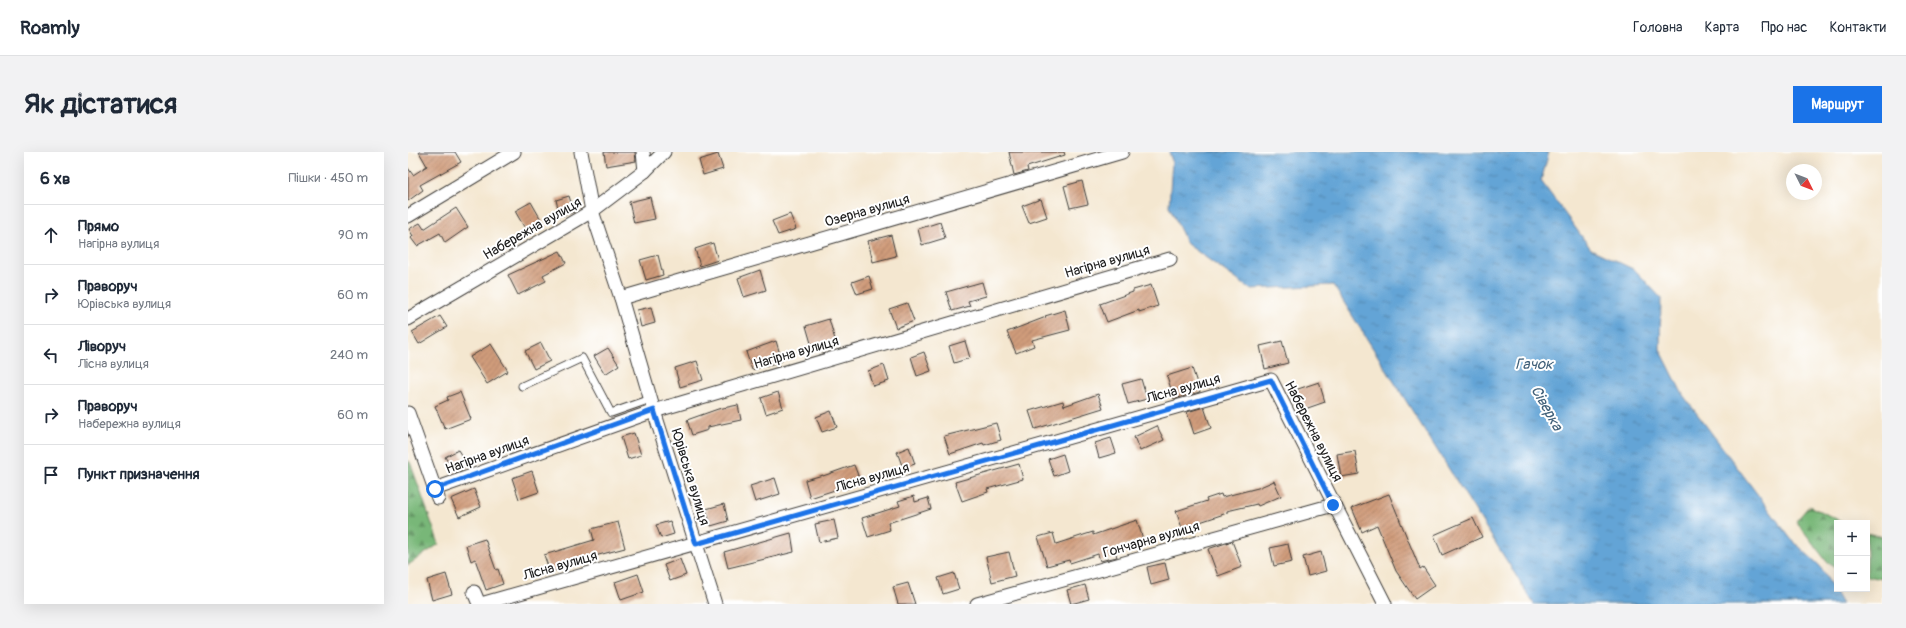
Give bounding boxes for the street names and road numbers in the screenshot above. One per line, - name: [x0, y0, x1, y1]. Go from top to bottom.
- street label: Озерна вулиця: [823, 190, 912, 231]
- street label: Набережна вулиця: [480, 193, 584, 263]
- street label: Нагірна вулиця: [1063, 241, 1152, 282]
- street label: Нагірна вулиця: [752, 332, 841, 373]
- street label: Лісна вулиця: [1143, 370, 1222, 407]
- street label: Набережна вулиця: [1281, 378, 1346, 484]
- street label: Юрівська вулиця: [668, 427, 713, 528]
- street label: Нагірна вулиця: [443, 432, 531, 477]
- street label: Лісна вулиця: [832, 459, 911, 496]
- street label: Гончарна вулиця: [1101, 518, 1201, 561]
- street label: Лісна вулиця: [520, 547, 599, 584]

